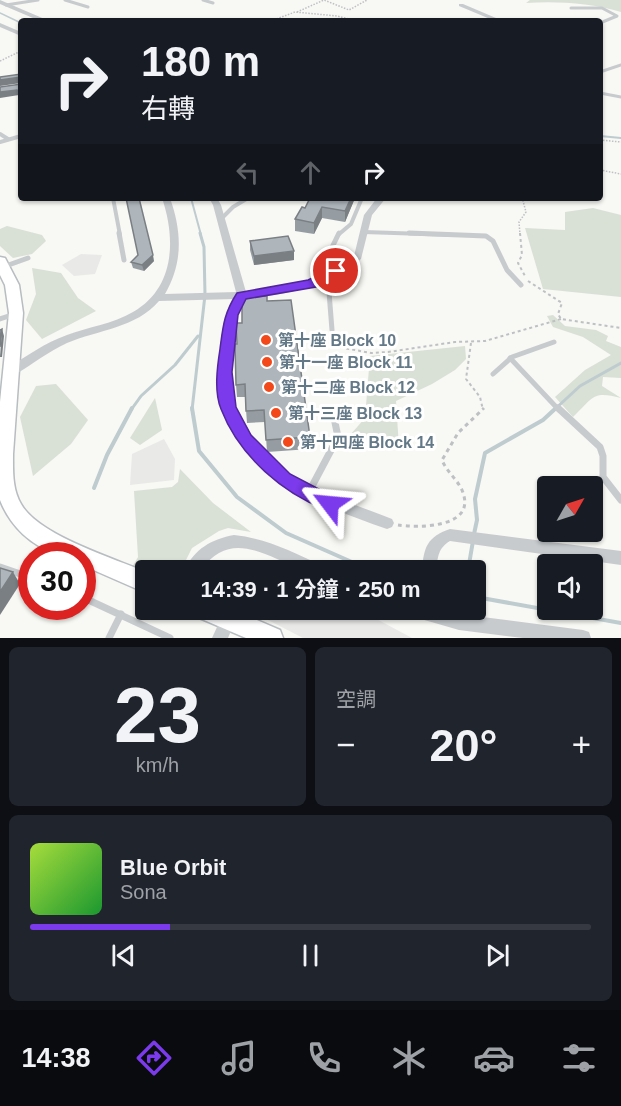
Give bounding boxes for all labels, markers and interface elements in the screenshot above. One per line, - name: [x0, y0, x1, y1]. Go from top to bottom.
- text: 180 m: [141, 38, 260, 85]
- icon: right: [42, 42, 120, 120]
- text: 右轉: [141, 94, 195, 124]
- icon: left: [231, 156, 264, 189]
- icon: ahead: [294, 156, 327, 189]
- icon: right: [357, 156, 390, 189]
- pin: [310, 245, 361, 296]
- icon: arrive: [319, 254, 352, 287]
- place label: 第十座 Block 10: [278, 331, 396, 349]
- marker: 第十座 Block 10: [259, 333, 273, 347]
- place label: 第十一座 Block 11: [279, 353, 412, 371]
- marker: 第十一座 Block 11: [260, 355, 274, 369]
- place label: 第十二座 Block 12: [281, 378, 415, 396]
- marker: 第十二座 Block 12: [262, 380, 276, 394]
- place label: 第十三座 Block 13: [288, 404, 422, 422]
- marker: 第十三座 Block 13: [269, 406, 283, 420]
- place label: 第十四座 Block 14: [300, 433, 434, 451]
- marker: 第十四座 Block 14: [281, 435, 295, 449]
- position arrow: [298, 472, 362, 536]
- north arrow: [537, 476, 603, 542]
- map controls: [537, 476, 603, 620]
- speed limit sign: 30: [18, 542, 96, 620]
- button: sound: [537, 554, 603, 620]
- text: 14:39 · 1 分鐘 · 250 m: [200, 577, 421, 602]
- text: 23: [114, 671, 201, 759]
- text: 空調: [336, 688, 376, 710]
- text: 20°: [429, 720, 498, 771]
- text: −: [336, 726, 355, 763]
- text: +: [572, 726, 591, 763]
- text: km/h: [136, 754, 179, 776]
- text: Blue Orbit: [120, 855, 226, 880]
- text: Sona: [120, 881, 167, 903]
- icon: previous: [107, 939, 140, 972]
- icon: pause: [294, 939, 327, 972]
- icon: next: [481, 939, 514, 972]
- icon: directions: [133, 1037, 175, 1079]
- icon: music: [218, 1037, 260, 1079]
- icon: phone: [303, 1037, 345, 1079]
- icon: climate: [388, 1037, 430, 1079]
- icon: car: [473, 1037, 515, 1079]
- icon: filters: [558, 1037, 600, 1079]
- text: 14:38: [21, 1043, 90, 1073]

